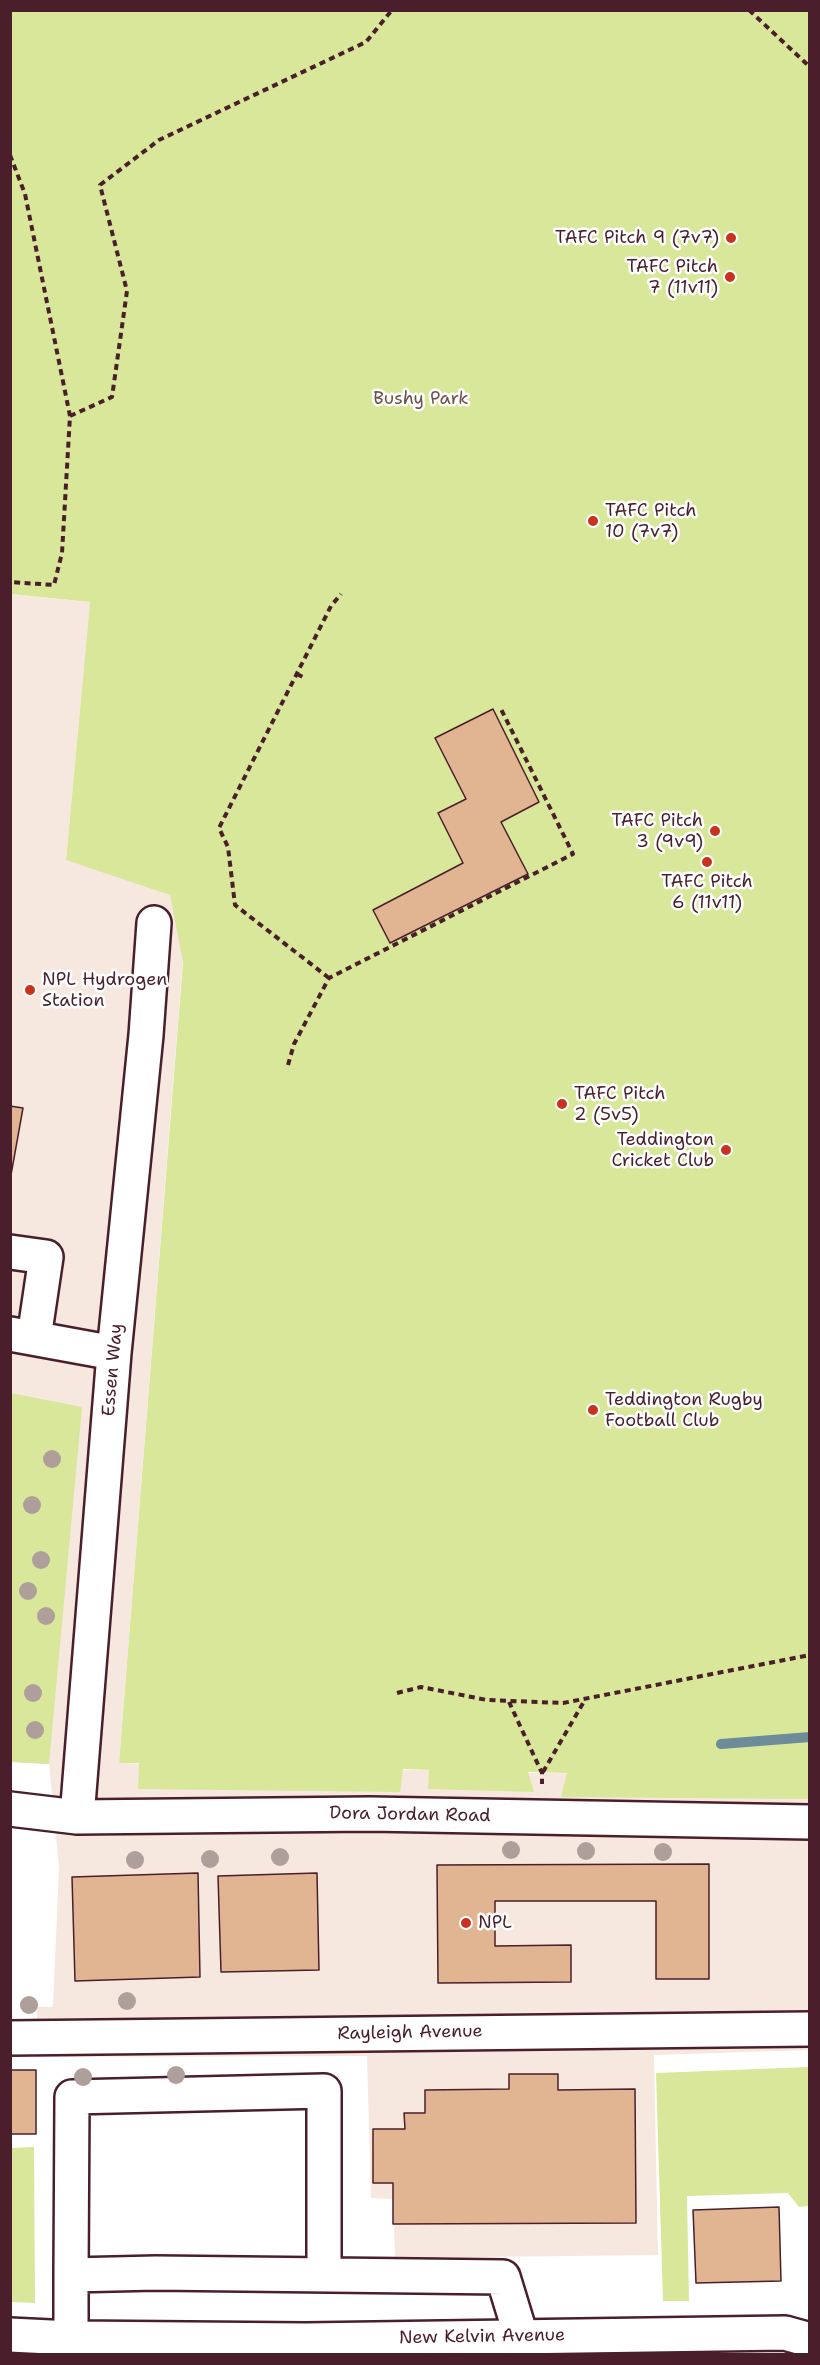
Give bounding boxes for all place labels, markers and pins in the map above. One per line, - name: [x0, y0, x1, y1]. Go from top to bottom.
- place label: TAFC Pitch 9 (7v7): [555, 227, 719, 249]
- marker: TAFC Pitch 9 (7v7): [724, 231, 738, 245]
- place label: TAFC Pitch 7 (11v11): [626, 256, 718, 298]
- marker: TAFC Pitch 7 (11v11): [723, 270, 737, 284]
- place label: TAFC Pitch 10 (7v7): [605, 500, 697, 542]
- marker: TAFC Pitch 10 (7v7): [586, 514, 600, 528]
- place label: TAFC Pitch 3 (9v9): [611, 810, 703, 852]
- marker: TAFC Pitch 3 (9v9): [708, 824, 722, 838]
- marker: TAFC Pitch 6 (11v11): [700, 855, 714, 869]
- place label: TAFC Pitch 6 (11v11): [661, 871, 753, 914]
- place label: NPL Hydrogen Station: [42, 969, 167, 1012]
- marker: NPL Hydrogen Station: [23, 983, 37, 997]
- place label: TAFC Pitch 2 (5v5): [574, 1083, 666, 1126]
- marker: TAFC Pitch 2 (5v5): [555, 1097, 569, 1111]
- place label: Teddington Cricket Club: [611, 1129, 714, 1172]
- marker: Teddington Cricket Club: [719, 1143, 733, 1157]
- place label: Teddington Rugby Football Club: [605, 1389, 763, 1432]
- marker: Teddington Rugby Football Club: [586, 1403, 600, 1417]
- place label: NPL: [478, 1912, 512, 1934]
- marker: NPL: [459, 1916, 473, 1930]

